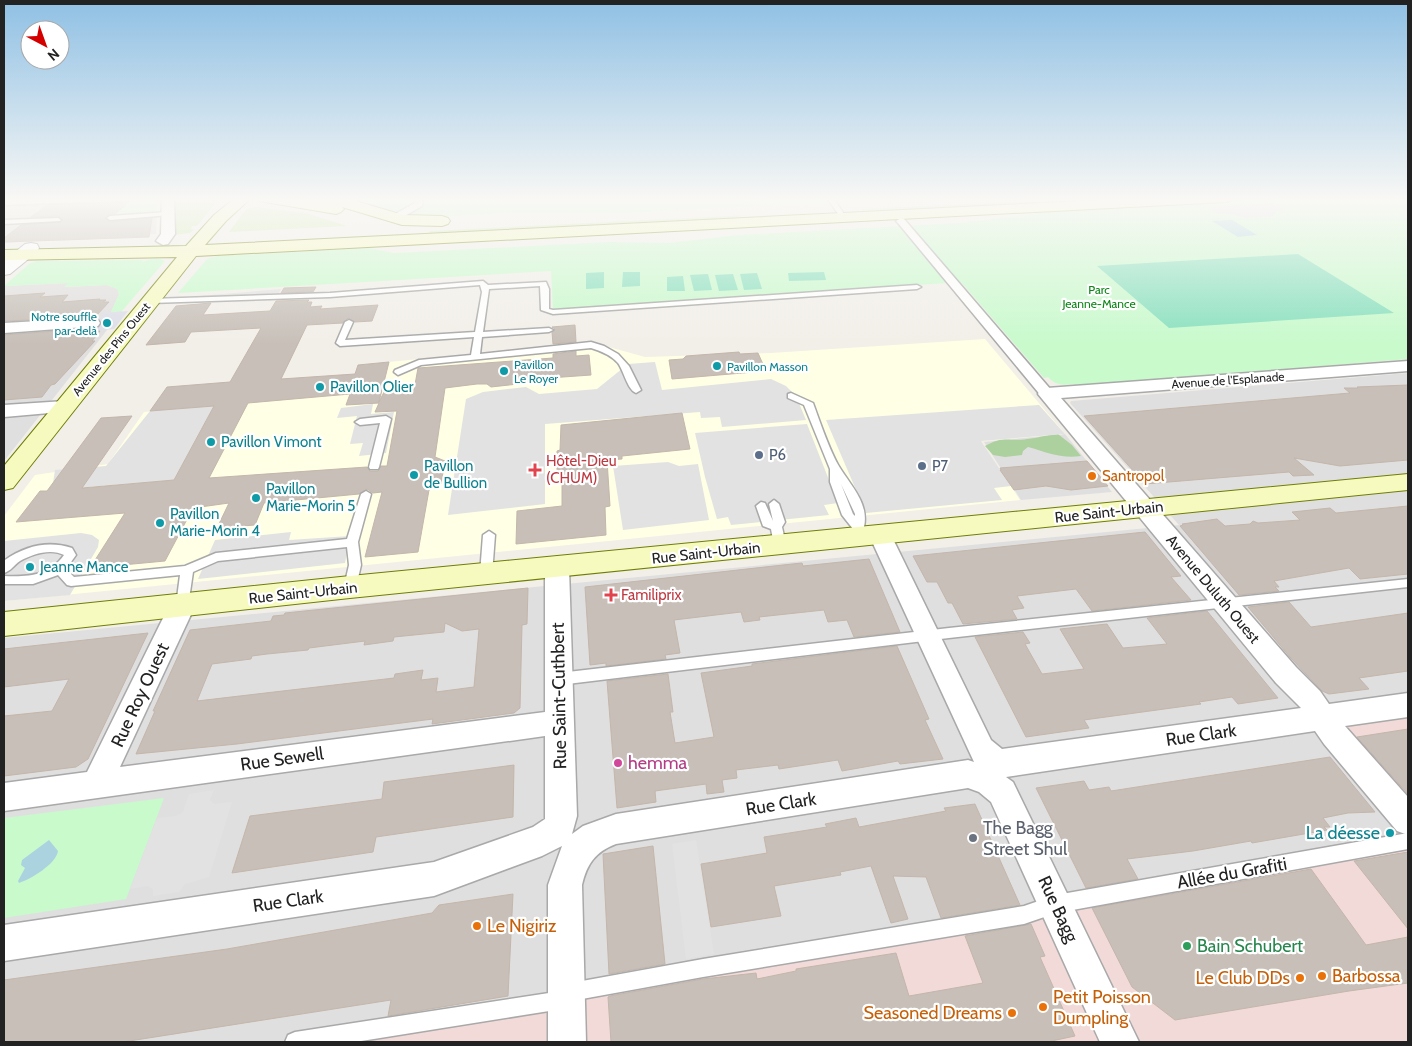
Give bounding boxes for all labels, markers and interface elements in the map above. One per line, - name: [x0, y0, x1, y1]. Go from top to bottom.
- north arrow: [20, 20, 70, 70]
- text: N: [44, 45, 63, 65]
- park label: Parc Jeanne-Mance: [1061, 282, 1136, 311]
- street label: Avenue des Pins Ouest: [69, 299, 153, 399]
- place label: Notre souffle par-delà: [31, 309, 97, 338]
- marker: Notre souffle par-delà: [101, 317, 113, 329]
- place label: Pavillon Le Royer: [514, 357, 558, 386]
- place label: Pavillon Masson: [727, 359, 808, 374]
- marker: Pavillon Masson: [711, 360, 723, 372]
- marker: Pavillon Le Royer: [498, 365, 510, 377]
- street label: Avenue de l'Esplanade: [1171, 369, 1285, 391]
- place label: Pavillon Olier: [330, 378, 414, 396]
- marker: Pavillon Olier: [314, 381, 326, 393]
- place label: Pavillon Vimont: [221, 433, 322, 451]
- marker: Pavillon Vimont: [205, 436, 217, 448]
- place label: P6: [769, 446, 786, 464]
- marker: P6: [753, 449, 765, 461]
- place label: Hôtel-Dieu (CHUM): [546, 452, 617, 487]
- place label: Pavillon de Bullion: [424, 457, 487, 492]
- place label: P7: [932, 457, 949, 475]
- marker: P7: [916, 460, 928, 472]
- marker: Hôtel-Dieu (CHUM): [528, 463, 542, 477]
- place label: Santropol: [1102, 467, 1165, 485]
- marker: Pavillon de Bullion: [408, 469, 420, 481]
- marker: Santropol: [1086, 470, 1098, 482]
- place label: Pavillon Marie-Morin 5: [266, 480, 355, 515]
- marker: Pavillon Marie-Morin 5: [250, 492, 262, 504]
- street label: Rue Saint-Urbain: [1054, 497, 1164, 527]
- place label: Pavillon Marie-Morin 4: [170, 505, 260, 540]
- marker: Pavillon Marie-Morin 4: [154, 517, 166, 529]
- street label: Avenue Duluth Ouest: [1162, 531, 1264, 647]
- street label: Rue Saint-Urbain: [651, 538, 761, 568]
- place label: Jeanne Mance: [39, 558, 129, 576]
- marker: Jeanne Mance: [24, 561, 36, 573]
- street label: Rue Saint-Urbain: [248, 578, 358, 608]
- place label: Familiprix: [621, 586, 682, 604]
- marker: Familiprix: [605, 589, 617, 601]
- street label: Rue Saint-Cuthbert: [547, 622, 571, 770]
- street label: Rue Roy Ouest: [106, 639, 174, 751]
- street label: Rue Clark: [1164, 719, 1239, 751]
- street label: Rue Sewell: [239, 742, 326, 776]
- place label: hemma: [628, 752, 688, 774]
- marker: hemma: [612, 757, 624, 769]
- street label: Rue Clark: [744, 787, 819, 820]
- place label: The Bagg Street Shul: [983, 817, 1068, 860]
- place label: La déesse: [1306, 822, 1380, 844]
- marker: La déesse: [1384, 827, 1396, 839]
- marker: The Bagg Street Shul: [967, 832, 979, 844]
- street label: Allée du Grafiti: [1175, 853, 1289, 893]
- street label: Rue Bagg: [1033, 872, 1083, 947]
- street label: Rue Clark: [251, 885, 326, 917]
- place label: Le Nigiriz: [487, 915, 557, 937]
- marker: Le Nigiriz: [471, 920, 483, 932]
- place label: Bain Schubert: [1197, 935, 1303, 957]
- marker: Bain Schubert: [1181, 940, 1193, 952]
- place label: Barbossa: [1332, 965, 1401, 987]
- place label: Le Club DDs: [1196, 967, 1290, 989]
- marker: Barbossa: [1316, 970, 1328, 982]
- marker: Le Club DDs: [1294, 972, 1306, 984]
- place label: Petit Poisson Dumpling: [1053, 986, 1151, 1029]
- marker: Petit Poisson Dumpling: [1037, 1001, 1049, 1013]
- place label: Seasoned Dreams: [863, 1002, 1002, 1024]
- marker: Seasoned Dreams: [1006, 1007, 1018, 1019]

